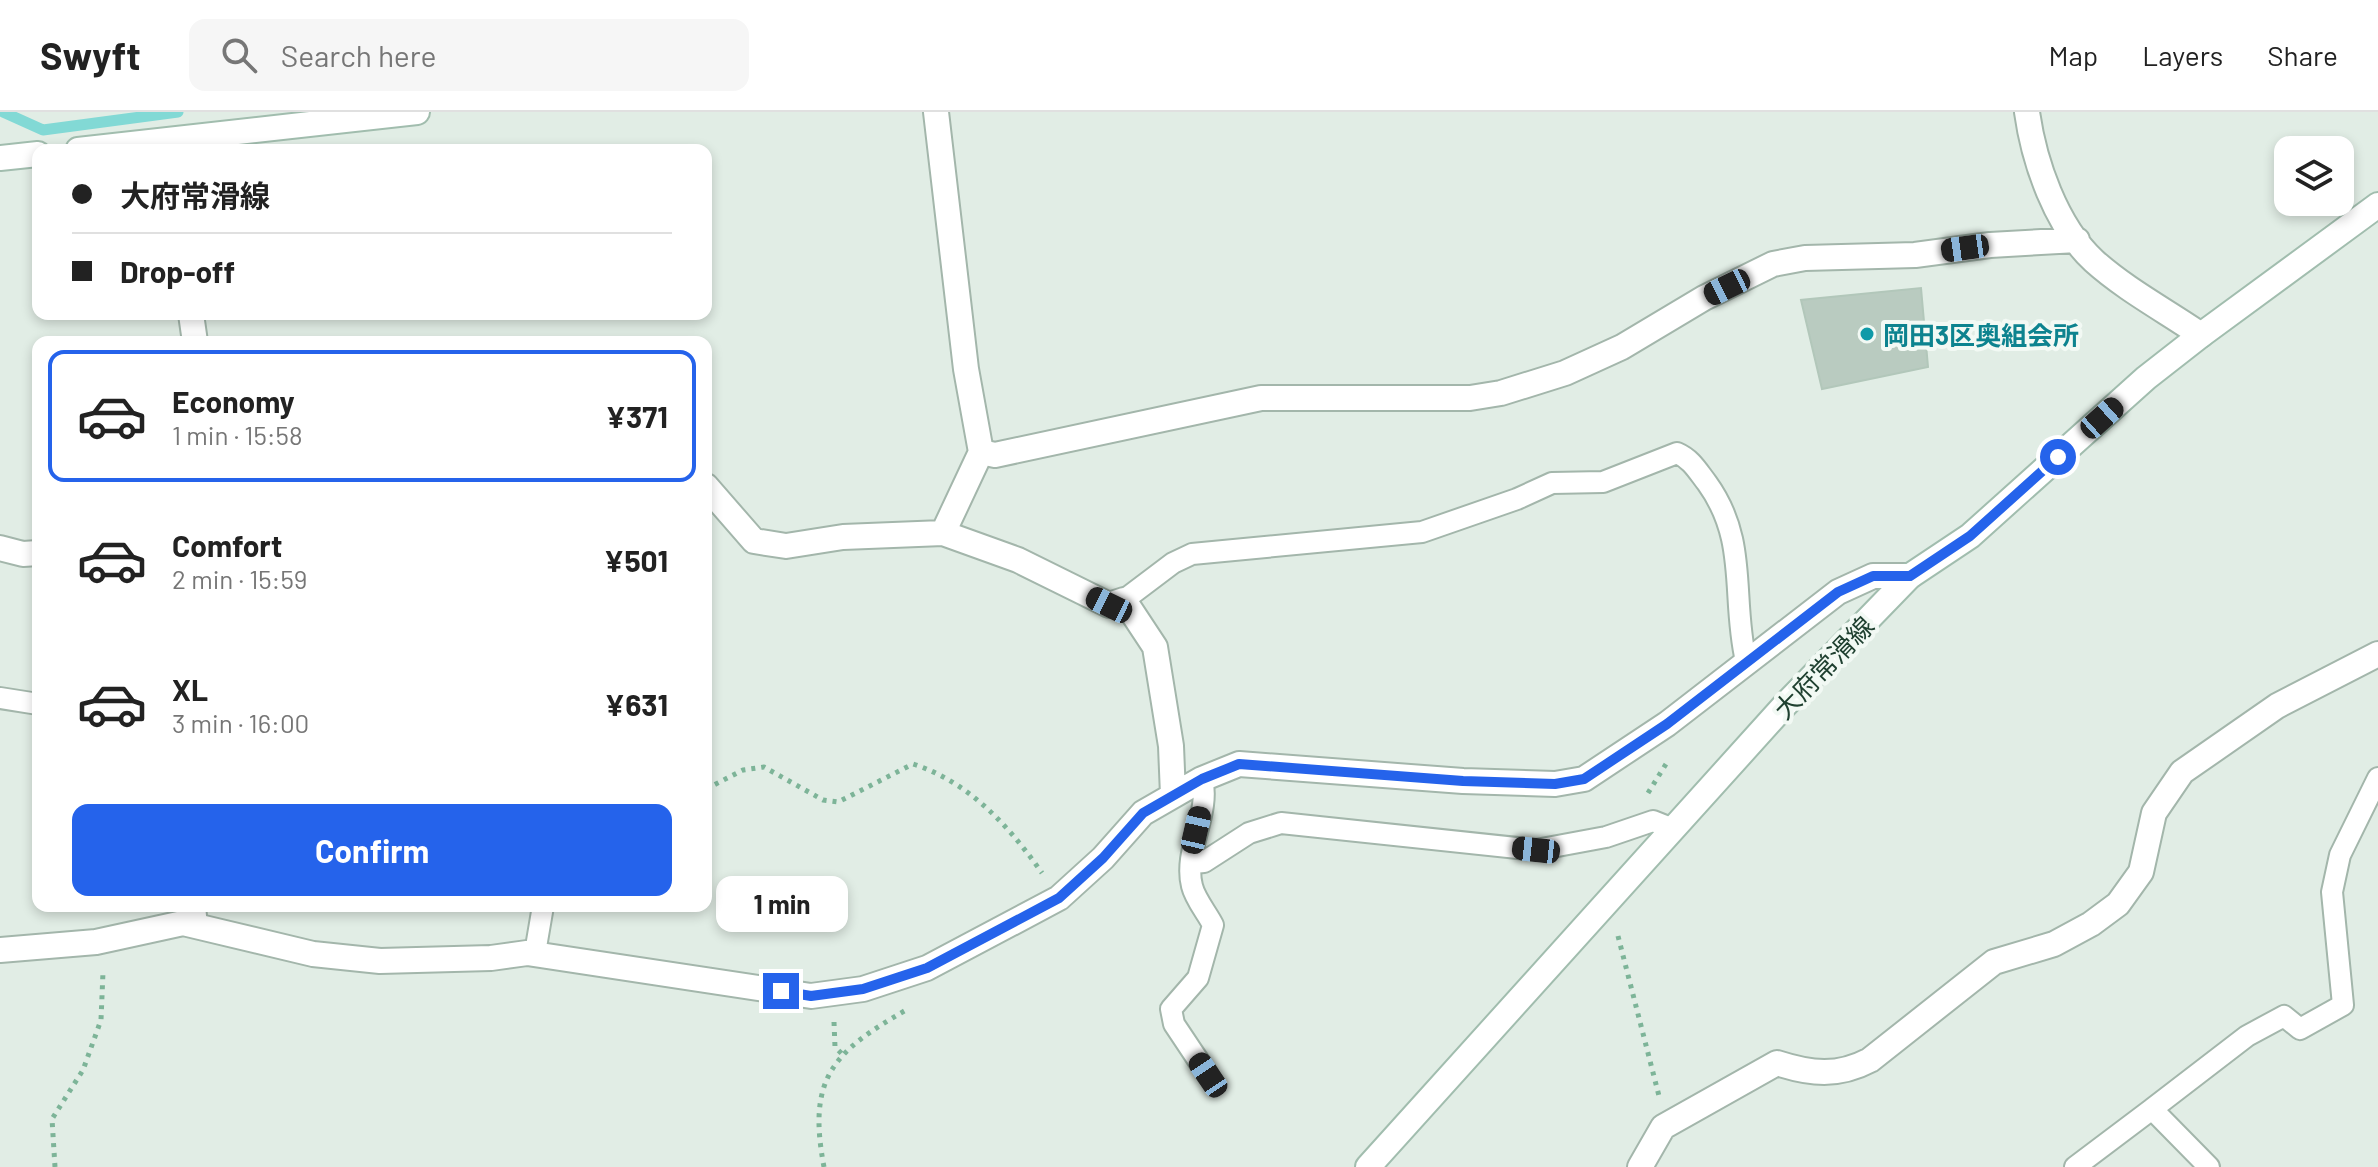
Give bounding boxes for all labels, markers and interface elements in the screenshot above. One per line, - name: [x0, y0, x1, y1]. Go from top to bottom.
- search box: [189, 19, 749, 91]
- text: Swyft: [40, 32, 141, 78]
- icon: search: [217, 33, 261, 77]
- text: Search here: [281, 37, 437, 73]
- text: Map: [2048, 38, 2098, 72]
- text: Layers: [2142, 38, 2223, 72]
- text: Share: [2267, 38, 2338, 72]
- map controls: [2274, 136, 2354, 216]
- button: layers: [2274, 136, 2354, 216]
- text: 大府常滑線: [120, 177, 270, 213]
- car: [1940, 233, 1990, 263]
- text: Drop-off: [120, 253, 235, 289]
- car: [1700, 266, 1754, 308]
- place label: 岡田3区奥組会所: [1883, 319, 2079, 350]
- marker: 岡田3区奥組会所: [1858, 325, 1876, 343]
- icon: car: [76, 380, 148, 452]
- text: Economy: [172, 383, 295, 419]
- car: [2076, 393, 2128, 443]
- text: ¥371: [606, 398, 668, 434]
- text: 1 min · 15:58: [172, 419, 303, 450]
- route start: [2040, 439, 2076, 475]
- icon: car: [76, 524, 148, 596]
- text: Comfort: [172, 527, 282, 563]
- text: ¥501: [604, 542, 668, 578]
- text: 2 min · 15:59: [172, 563, 307, 594]
- car: [1082, 584, 1136, 626]
- street label: 大府常滑線: [1767, 609, 1879, 725]
- icon: car: [76, 668, 148, 740]
- text: XL: [172, 671, 208, 707]
- text: ¥631: [605, 686, 668, 722]
- text: 3 min · 16:00: [172, 707, 309, 738]
- button: Confirm: [72, 804, 672, 896]
- car: [1179, 804, 1213, 856]
- car: [1511, 836, 1561, 864]
- callout: 1 min: [715, 875, 847, 931]
- text: 1 min: [754, 888, 810, 919]
- route end: [763, 973, 799, 1009]
- car: [1185, 1048, 1231, 1102]

